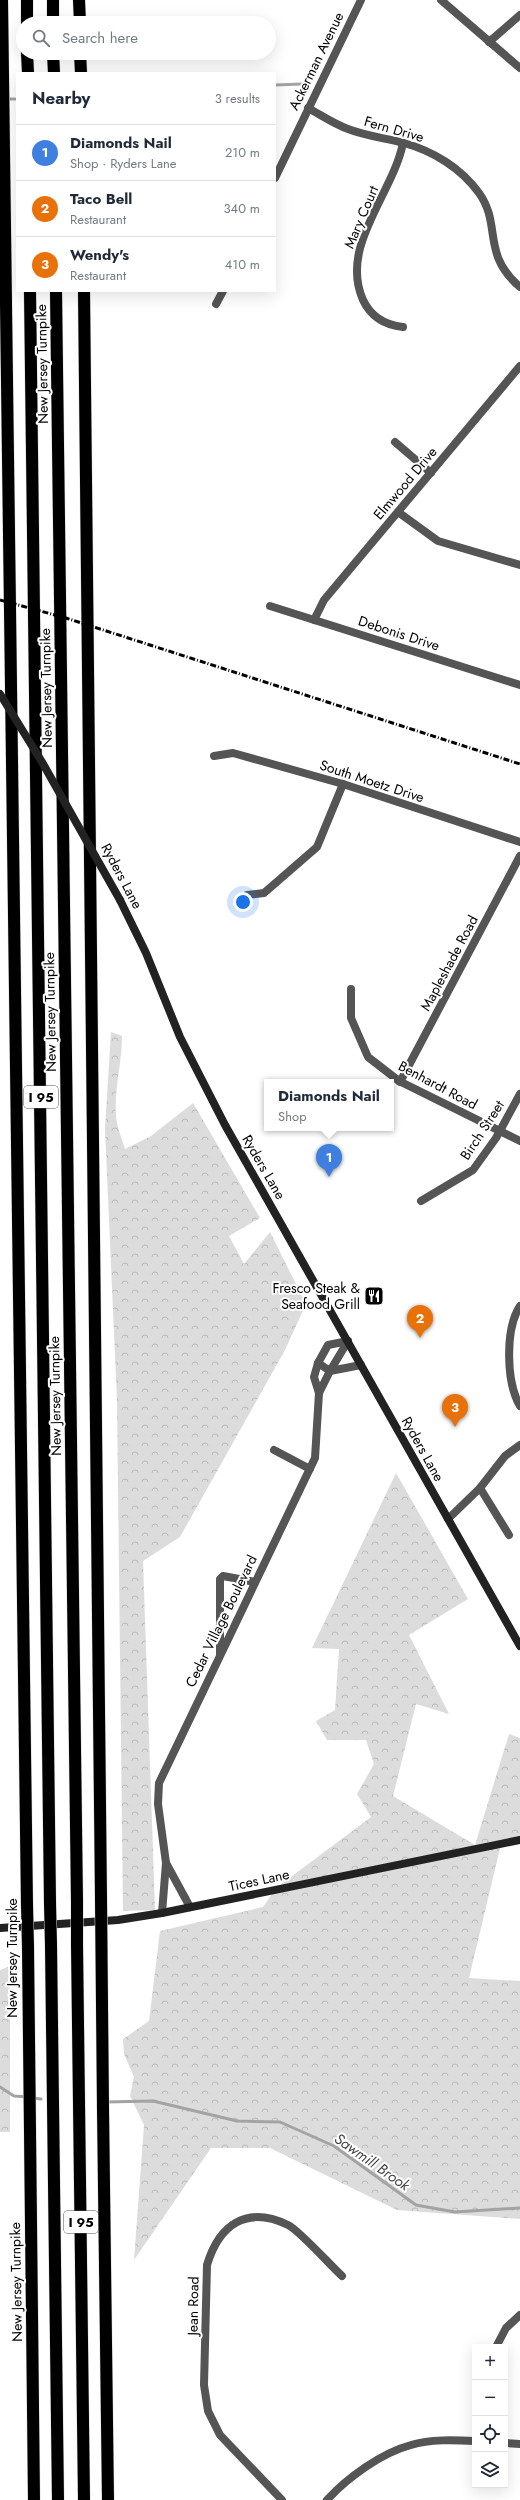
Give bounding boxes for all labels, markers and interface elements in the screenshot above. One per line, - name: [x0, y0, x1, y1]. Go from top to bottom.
- street label: Ackerman Avenue: [284, 9, 348, 113]
- search box: [16, 16, 276, 60]
- icon: search: [30, 27, 52, 49]
- text: Search here: [62, 27, 138, 49]
- text: Nearby: [32, 86, 90, 110]
- text: 3 results: [215, 89, 260, 108]
- street label: Fern Drive: [362, 111, 426, 147]
- text: Diamonds Nail: [70, 132, 172, 154]
- text: 1: [42, 143, 48, 162]
- text: 210 m: [225, 143, 260, 162]
- text: Shop · Ryders Lane: [70, 154, 176, 173]
- street label: Mary Court: [339, 182, 383, 251]
- text: Taco Bell: [70, 188, 132, 210]
- text: 2: [41, 199, 49, 218]
- text: 340 m: [223, 199, 260, 218]
- text: Restaurant: [70, 210, 126, 229]
- text: Wendy's: [70, 244, 129, 266]
- text: 3: [41, 255, 49, 274]
- text: 410 m: [225, 255, 260, 274]
- text: Restaurant: [70, 266, 126, 285]
- street label: New Jersey Turnpike: [31, 304, 53, 424]
- street label: Elmwood Drive: [369, 442, 441, 524]
- street label: Debonis Drive: [356, 610, 442, 656]
- street label: New Jersey Turnpike: [35, 628, 57, 748]
- street label: South Moetz Drive: [317, 755, 427, 807]
- street label: Ryders Lane: [96, 840, 148, 912]
- your location: [233, 892, 253, 912]
- street label: Mapleshade Road: [415, 912, 483, 1014]
- street label: New Jersey Turnpike: [39, 952, 61, 1072]
- street label: Benhardt Road: [395, 1056, 481, 1114]
- popup: [264, 1079, 394, 1131]
- text: Diamonds Nail: [278, 1085, 380, 1107]
- road number: I 95: [24, 1086, 58, 1108]
- street label: Birch Street: [455, 1096, 509, 1164]
- text: Shop: [278, 1107, 307, 1126]
- street label: Ryders Lane: [237, 1131, 291, 1203]
- pin: 1: [316, 1144, 342, 1177]
- place label: Fresco Steak & Seafood Grill: [273, 1278, 361, 1314]
- restaurant icon: Fresco Steak & Seafood Grill: [363, 1285, 385, 1307]
- pin: 2: [407, 1305, 433, 1338]
- street label: New Jersey Turnpike: [44, 1336, 66, 1456]
- pin: 3: [442, 1394, 468, 1427]
- street label: Ryders Lane: [397, 1413, 449, 1485]
- street label: Cedar Village Boulevard: [180, 1552, 262, 1690]
- street label: Tices Lane: [227, 1864, 291, 1896]
- street label: New Jersey Turnpike: [2, 1898, 22, 2018]
- water label: Sawmill Brook: [330, 2128, 415, 2196]
- road number: I 95: [64, 2211, 98, 2233]
- street label: New Jersey Turnpike: [5, 2222, 27, 2342]
- street label: Jean Road: [182, 2276, 204, 2338]
- map controls: [472, 2344, 508, 2488]
- button: +: [472, 2344, 508, 2380]
- button: −: [472, 2380, 508, 2416]
- button: locate: [472, 2416, 508, 2452]
- button: layers: [472, 2452, 508, 2488]

